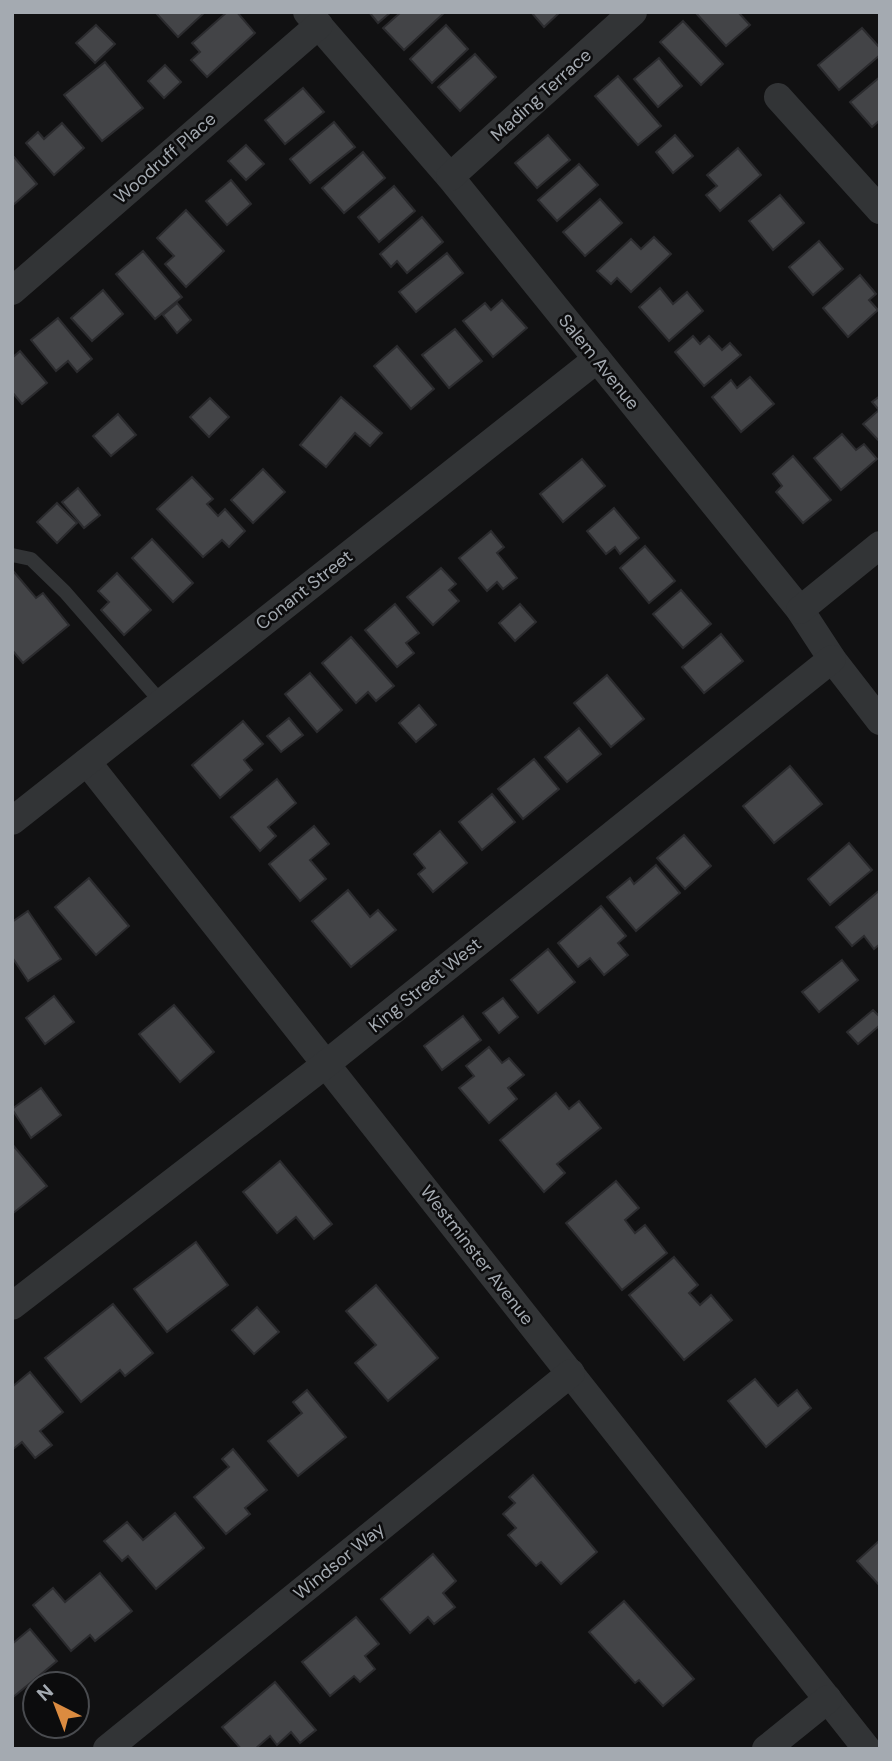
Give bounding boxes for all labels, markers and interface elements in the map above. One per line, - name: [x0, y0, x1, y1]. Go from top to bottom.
- street label: Mading Terrace: [485, 43, 597, 147]
- street label: Woodruff Place: [109, 107, 221, 209]
- street label: Salem Avenue: [553, 309, 645, 415]
- street label: Conant Street: [251, 545, 357, 635]
- street label: King Street West: [364, 932, 486, 1038]
- street label: Westminster Avenue: [415, 1180, 539, 1330]
- street label: Windsor Way: [288, 1517, 390, 1605]
- north arrow: [21, 1670, 91, 1740]
- text: N: [31, 1679, 58, 1707]

